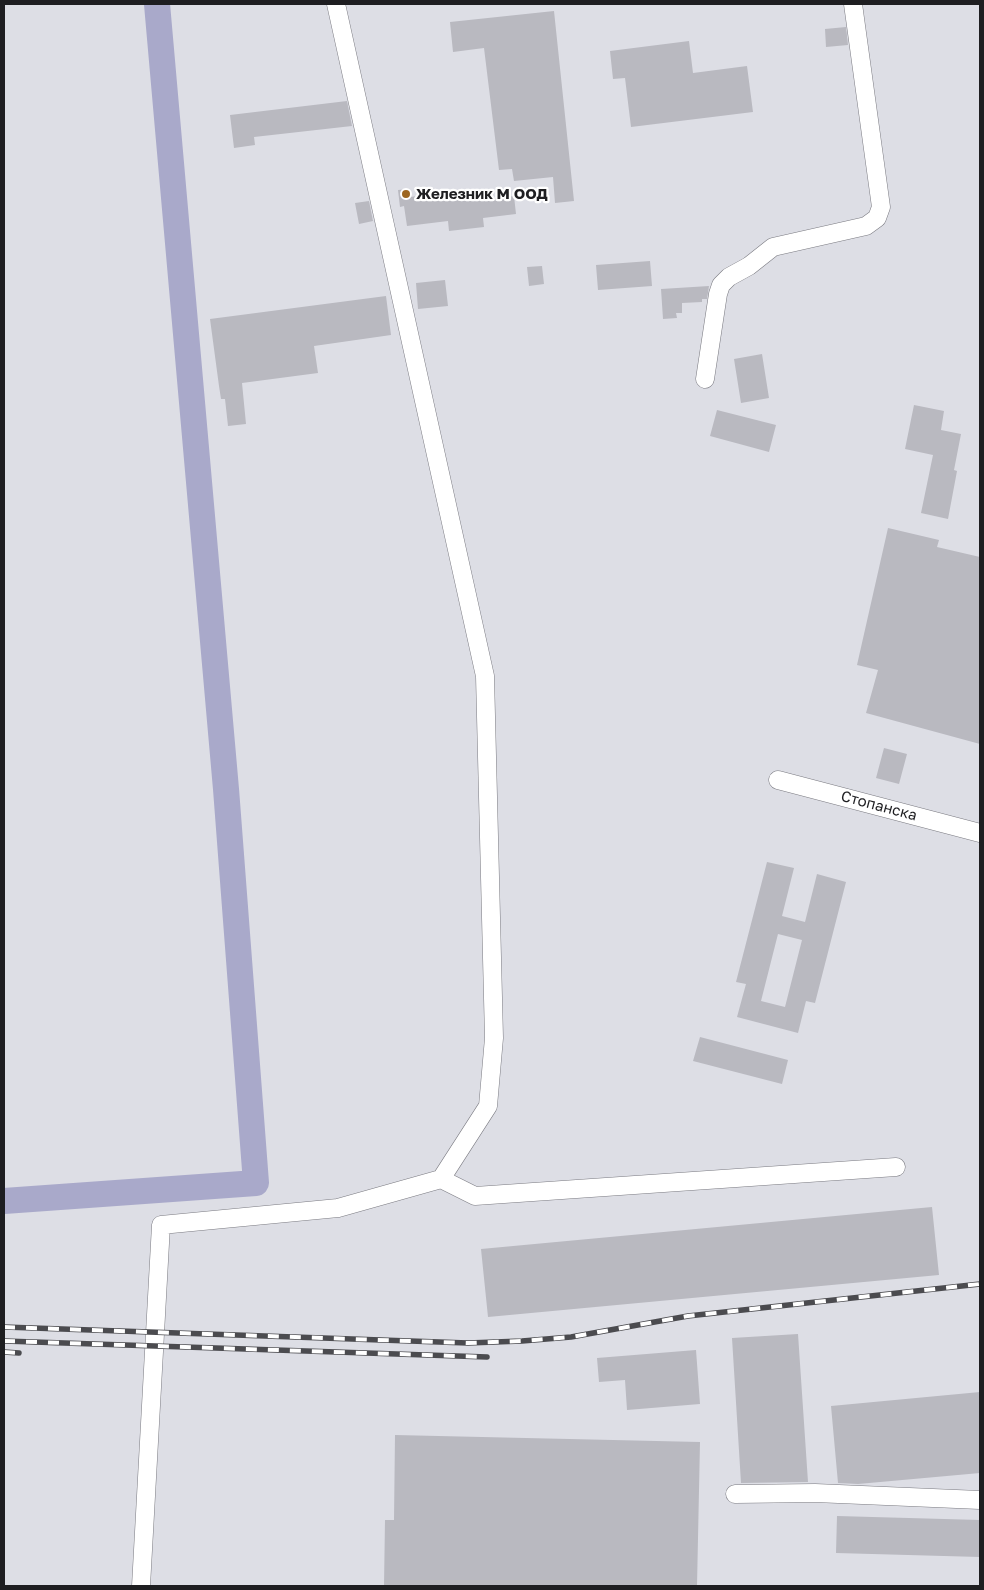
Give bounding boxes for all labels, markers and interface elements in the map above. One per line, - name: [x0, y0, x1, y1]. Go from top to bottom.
- place label: Железник М ООД: [416, 185, 548, 203]
- marker: Железник М ООД: [400, 188, 412, 200]
- street label: Стопанска: [839, 787, 919, 825]

